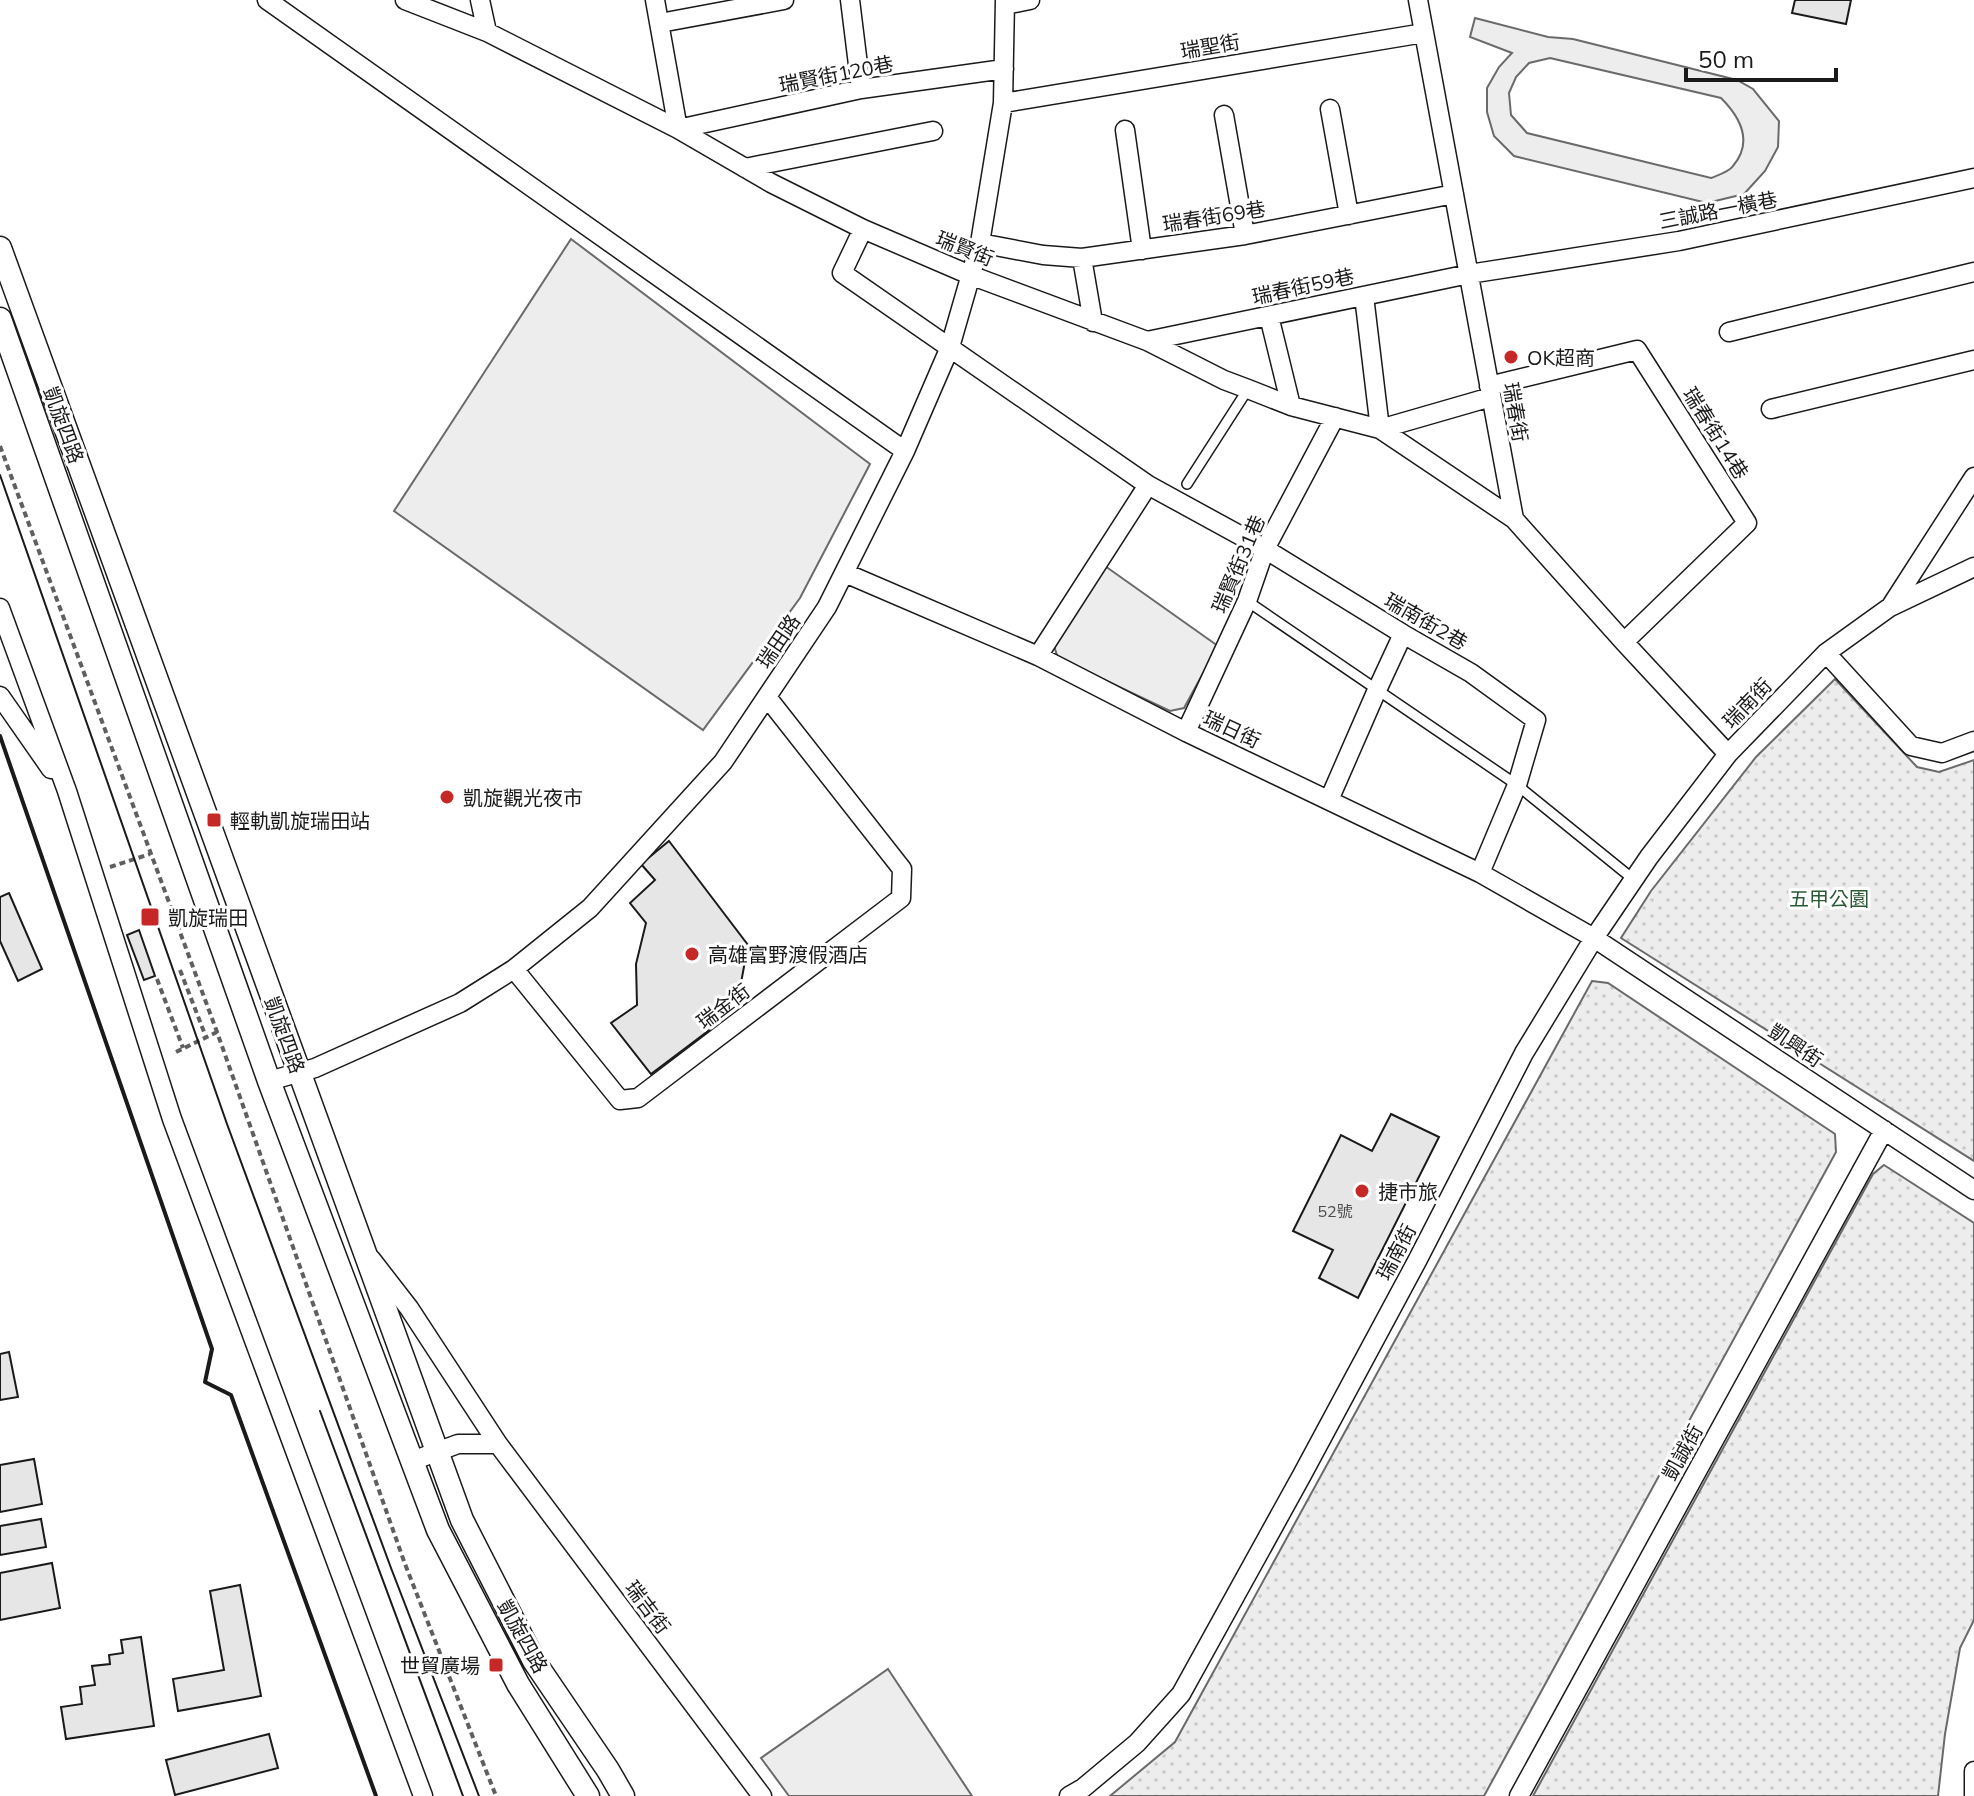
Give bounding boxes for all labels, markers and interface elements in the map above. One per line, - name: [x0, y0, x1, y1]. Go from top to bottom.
- street label: 瑞聖街: [1178, 28, 1242, 64]
- scale bar: [1686, 32, 1836, 82]
- text: 50 m: [1698, 44, 1754, 74]
- street label: 瑞賢街120巷: [777, 51, 895, 97]
- street label: 三誠路一橫巷: [1657, 186, 1779, 234]
- street label: 瑞春街69巷: [1161, 196, 1267, 236]
- street label: 瑞賢街: [933, 225, 997, 271]
- street label: 瑞春街59巷: [1250, 263, 1356, 309]
- place label: OK超商: [1527, 345, 1595, 370]
- marker: OK超商: [1502, 348, 1520, 366]
- street label: 瑞春街: [1498, 380, 1534, 444]
- street label: 瑞春街14巷: [1678, 382, 1754, 484]
- street label: 凱旋四路: [39, 383, 89, 467]
- street label: 瑞賢街31巷: [1206, 511, 1270, 617]
- street label: 瑞南街2巷: [1380, 587, 1472, 655]
- street label: 瑞田路: [751, 609, 805, 673]
- street label: 瑞南街: [1717, 673, 1777, 733]
- street label: 瑞日街: [1200, 705, 1264, 753]
- place label: 凱旋觀光夜市: [463, 785, 583, 810]
- marker: 凱旋觀光夜市: [438, 788, 456, 806]
- place label: 輕軌凱旋瑞田站: [230, 808, 370, 833]
- marker: 輕軌凱旋瑞田站: [205, 811, 223, 829]
- park label: 五甲公園: [1789, 886, 1869, 911]
- place label: 凱旋瑞田: [168, 905, 248, 930]
- marker: 凱旋瑞田: [139, 906, 161, 928]
- place label: 高雄富野渡假酒店: [708, 942, 868, 967]
- marker: 高雄富野渡假酒店: [683, 945, 701, 963]
- street label: 瑞金街: [692, 978, 754, 1034]
- street label: 凱旋四路: [260, 993, 310, 1077]
- street label: 凱興街: [1764, 1018, 1828, 1072]
- place label: 捷市旅: [1378, 1179, 1438, 1204]
- marker: 捷市旅: [1353, 1182, 1371, 1200]
- house number: 52號: [1317, 1201, 1353, 1221]
- street label: 瑞南街: [1371, 1220, 1421, 1284]
- street label: 凱誠街: [1657, 1420, 1707, 1484]
- street label: 瑞吉街: [620, 1576, 676, 1638]
- street label: 凱旋四路: [493, 1595, 553, 1677]
- place label: 世貿廣場: [400, 1653, 480, 1678]
- marker: 世貿廣場: [487, 1656, 505, 1674]

